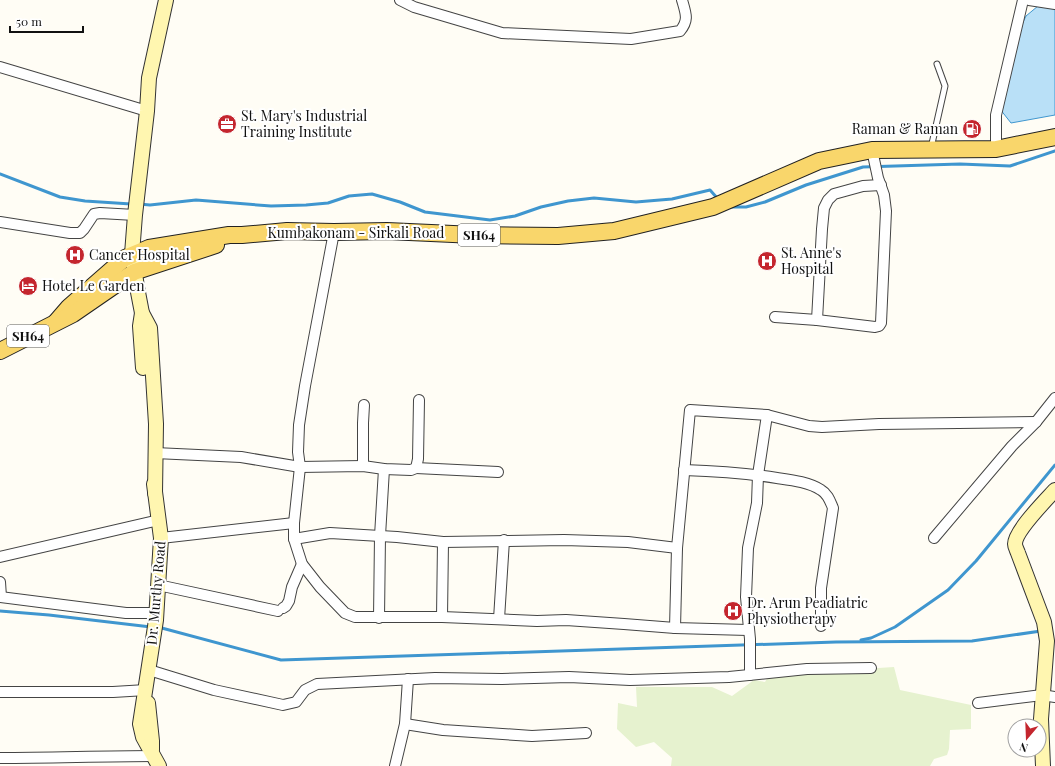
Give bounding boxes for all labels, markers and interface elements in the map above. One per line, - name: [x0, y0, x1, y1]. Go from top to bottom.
- scale bar: [10, 8, 83, 34]
- text: 50 m: [16, 13, 42, 29]
- place label: St. Mary's Industrial Training Institute: [241, 106, 367, 141]
- office icon: St. Mary's Industrial Training Institute: [216, 113, 238, 135]
- fuel station icon: Raman & Raman: [961, 118, 983, 140]
- place label: Raman & Raman: [852, 119, 959, 138]
- street label: Kumbakonam - Sirkali Road: [268, 223, 444, 242]
- road number: SH64: [458, 224, 500, 246]
- place label: St. Anne's Hospital: [781, 243, 841, 278]
- hospital icon: Cancer Hospital: [64, 244, 86, 266]
- place label: Cancer Hospital: [89, 245, 190, 264]
- hospital icon: St. Anne's Hospital: [756, 250, 778, 272]
- hotel icon: Hotel Le Garden: [17, 275, 39, 297]
- place label: Hotel Le Garden: [42, 276, 145, 295]
- road number: SH64: [7, 325, 49, 347]
- street label: Dr. Murthy Road: [141, 540, 170, 646]
- place label: Dr. Arun Peadiatric Physiotherapy: [747, 593, 868, 628]
- hospital icon: Dr. Arun Peadiatric Physiotherapy: [722, 600, 744, 622]
- north arrow: [1007, 718, 1047, 758]
- text: N: [1017, 740, 1030, 756]

